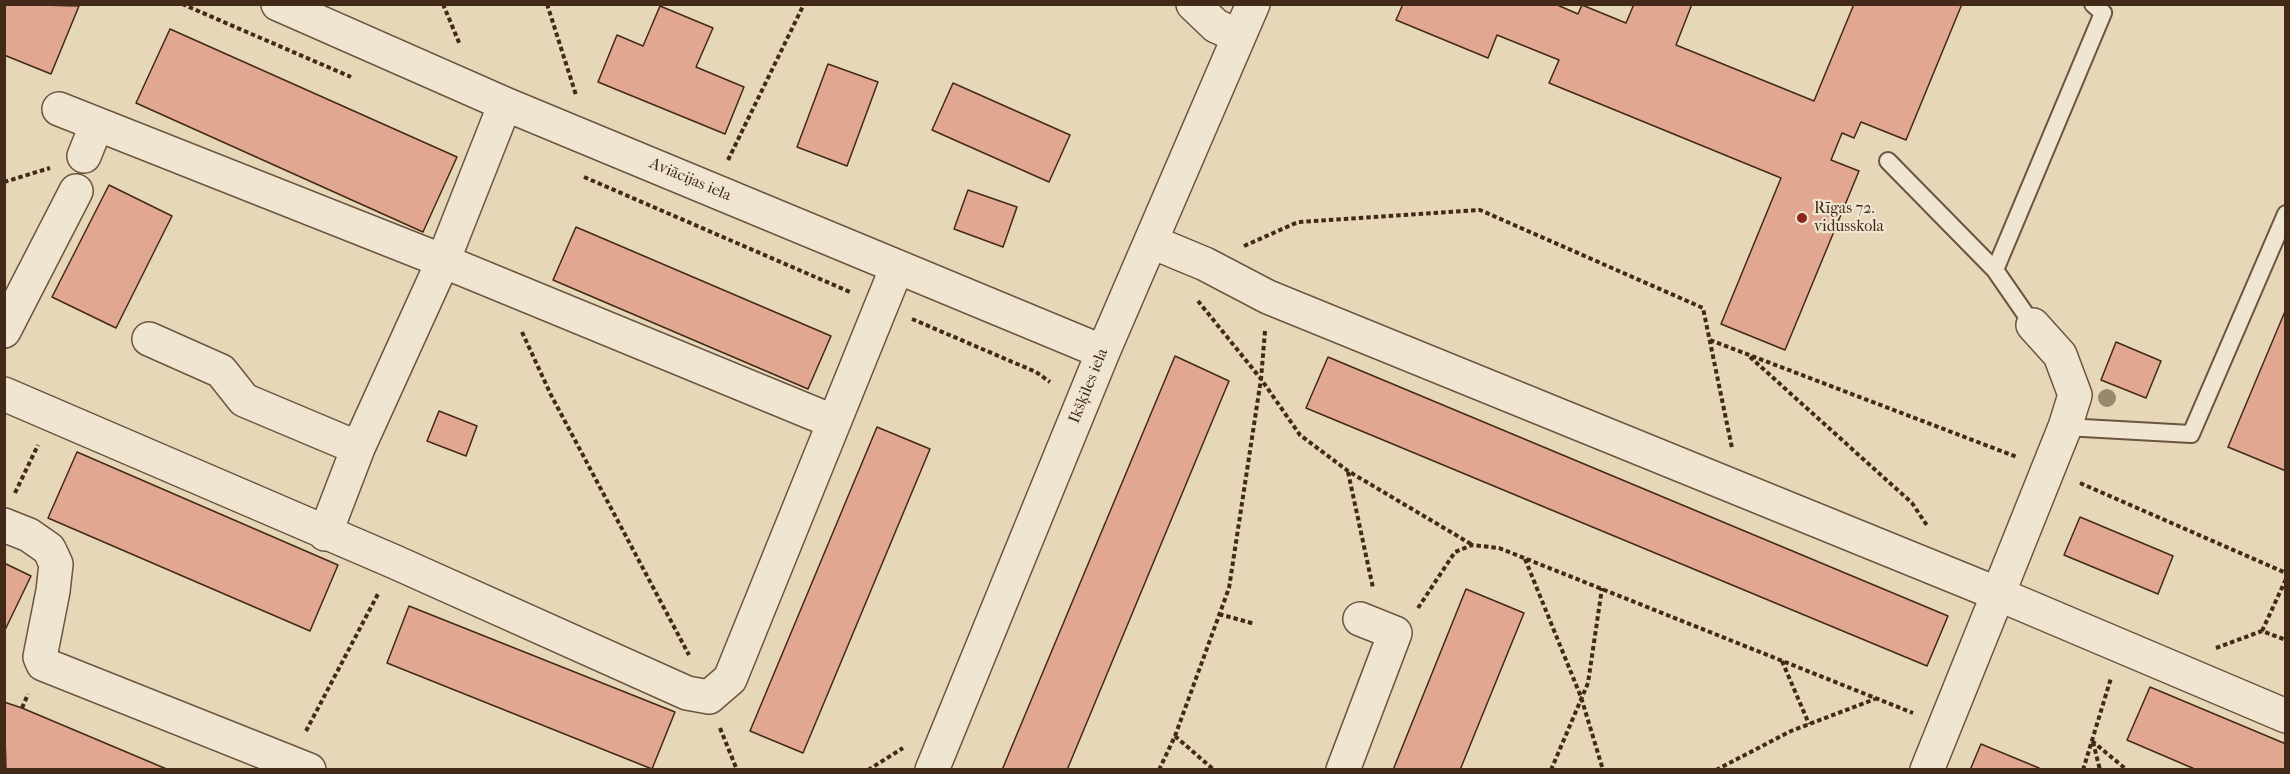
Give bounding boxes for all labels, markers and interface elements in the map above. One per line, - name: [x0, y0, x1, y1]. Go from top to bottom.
- street label: Aviācijas iela: [646, 154, 734, 206]
- place label: Rīgas 72. vidusskola: [1814, 199, 1884, 237]
- marker: Rīgas 72. vidusskola: [1795, 211, 1809, 225]
- street label: Ikšķiles iela: [1065, 346, 1113, 426]

